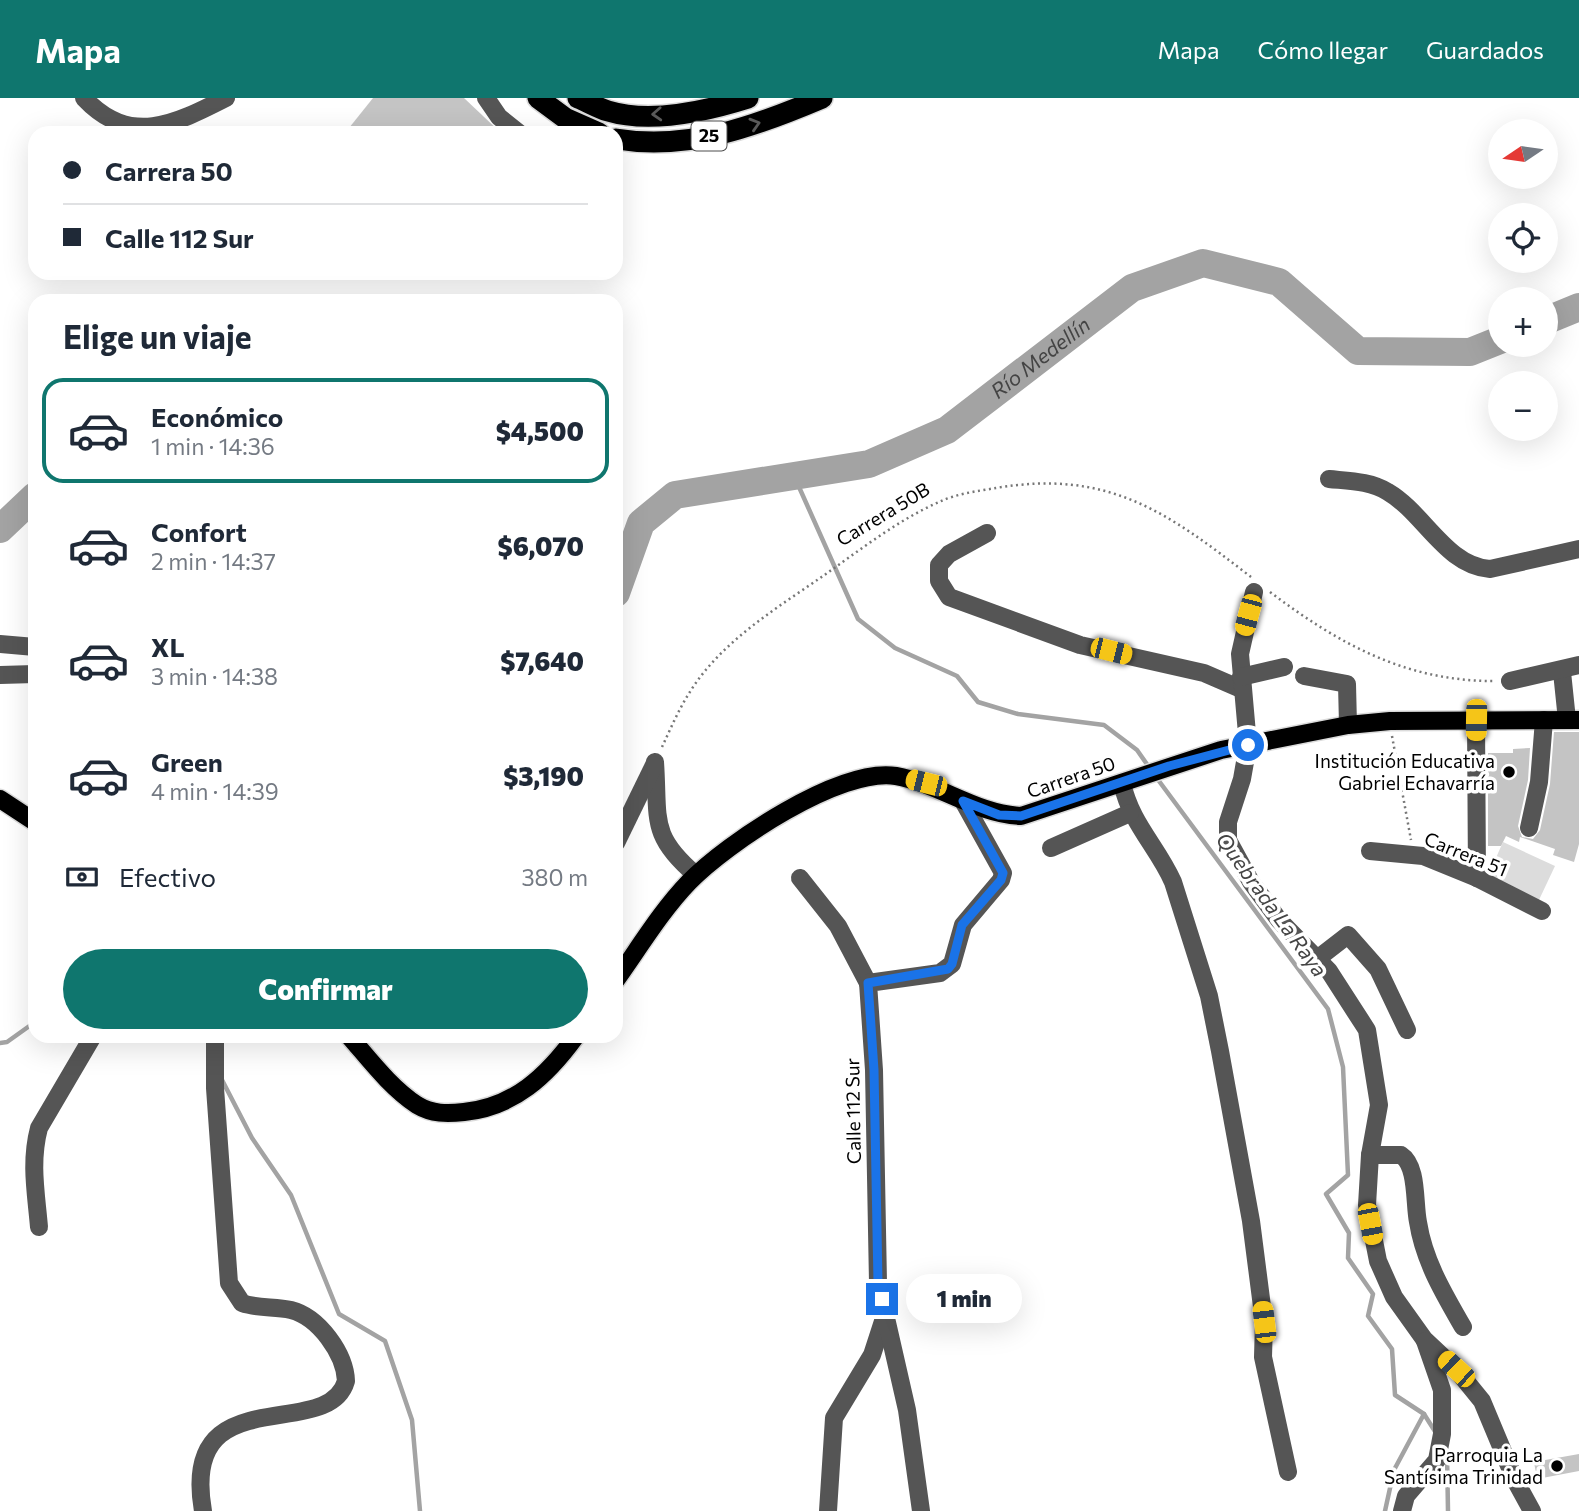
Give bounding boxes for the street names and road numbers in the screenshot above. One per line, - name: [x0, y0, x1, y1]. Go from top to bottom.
- road number: 25: [692, 122, 726, 150]
- street label: Carrera 50B: [832, 477, 933, 550]
- street label: Carrera 50: [1024, 751, 1118, 802]
- street label: Carrera 51: [1421, 826, 1511, 881]
- street label: Calle 112 Sur: [840, 1057, 865, 1164]

